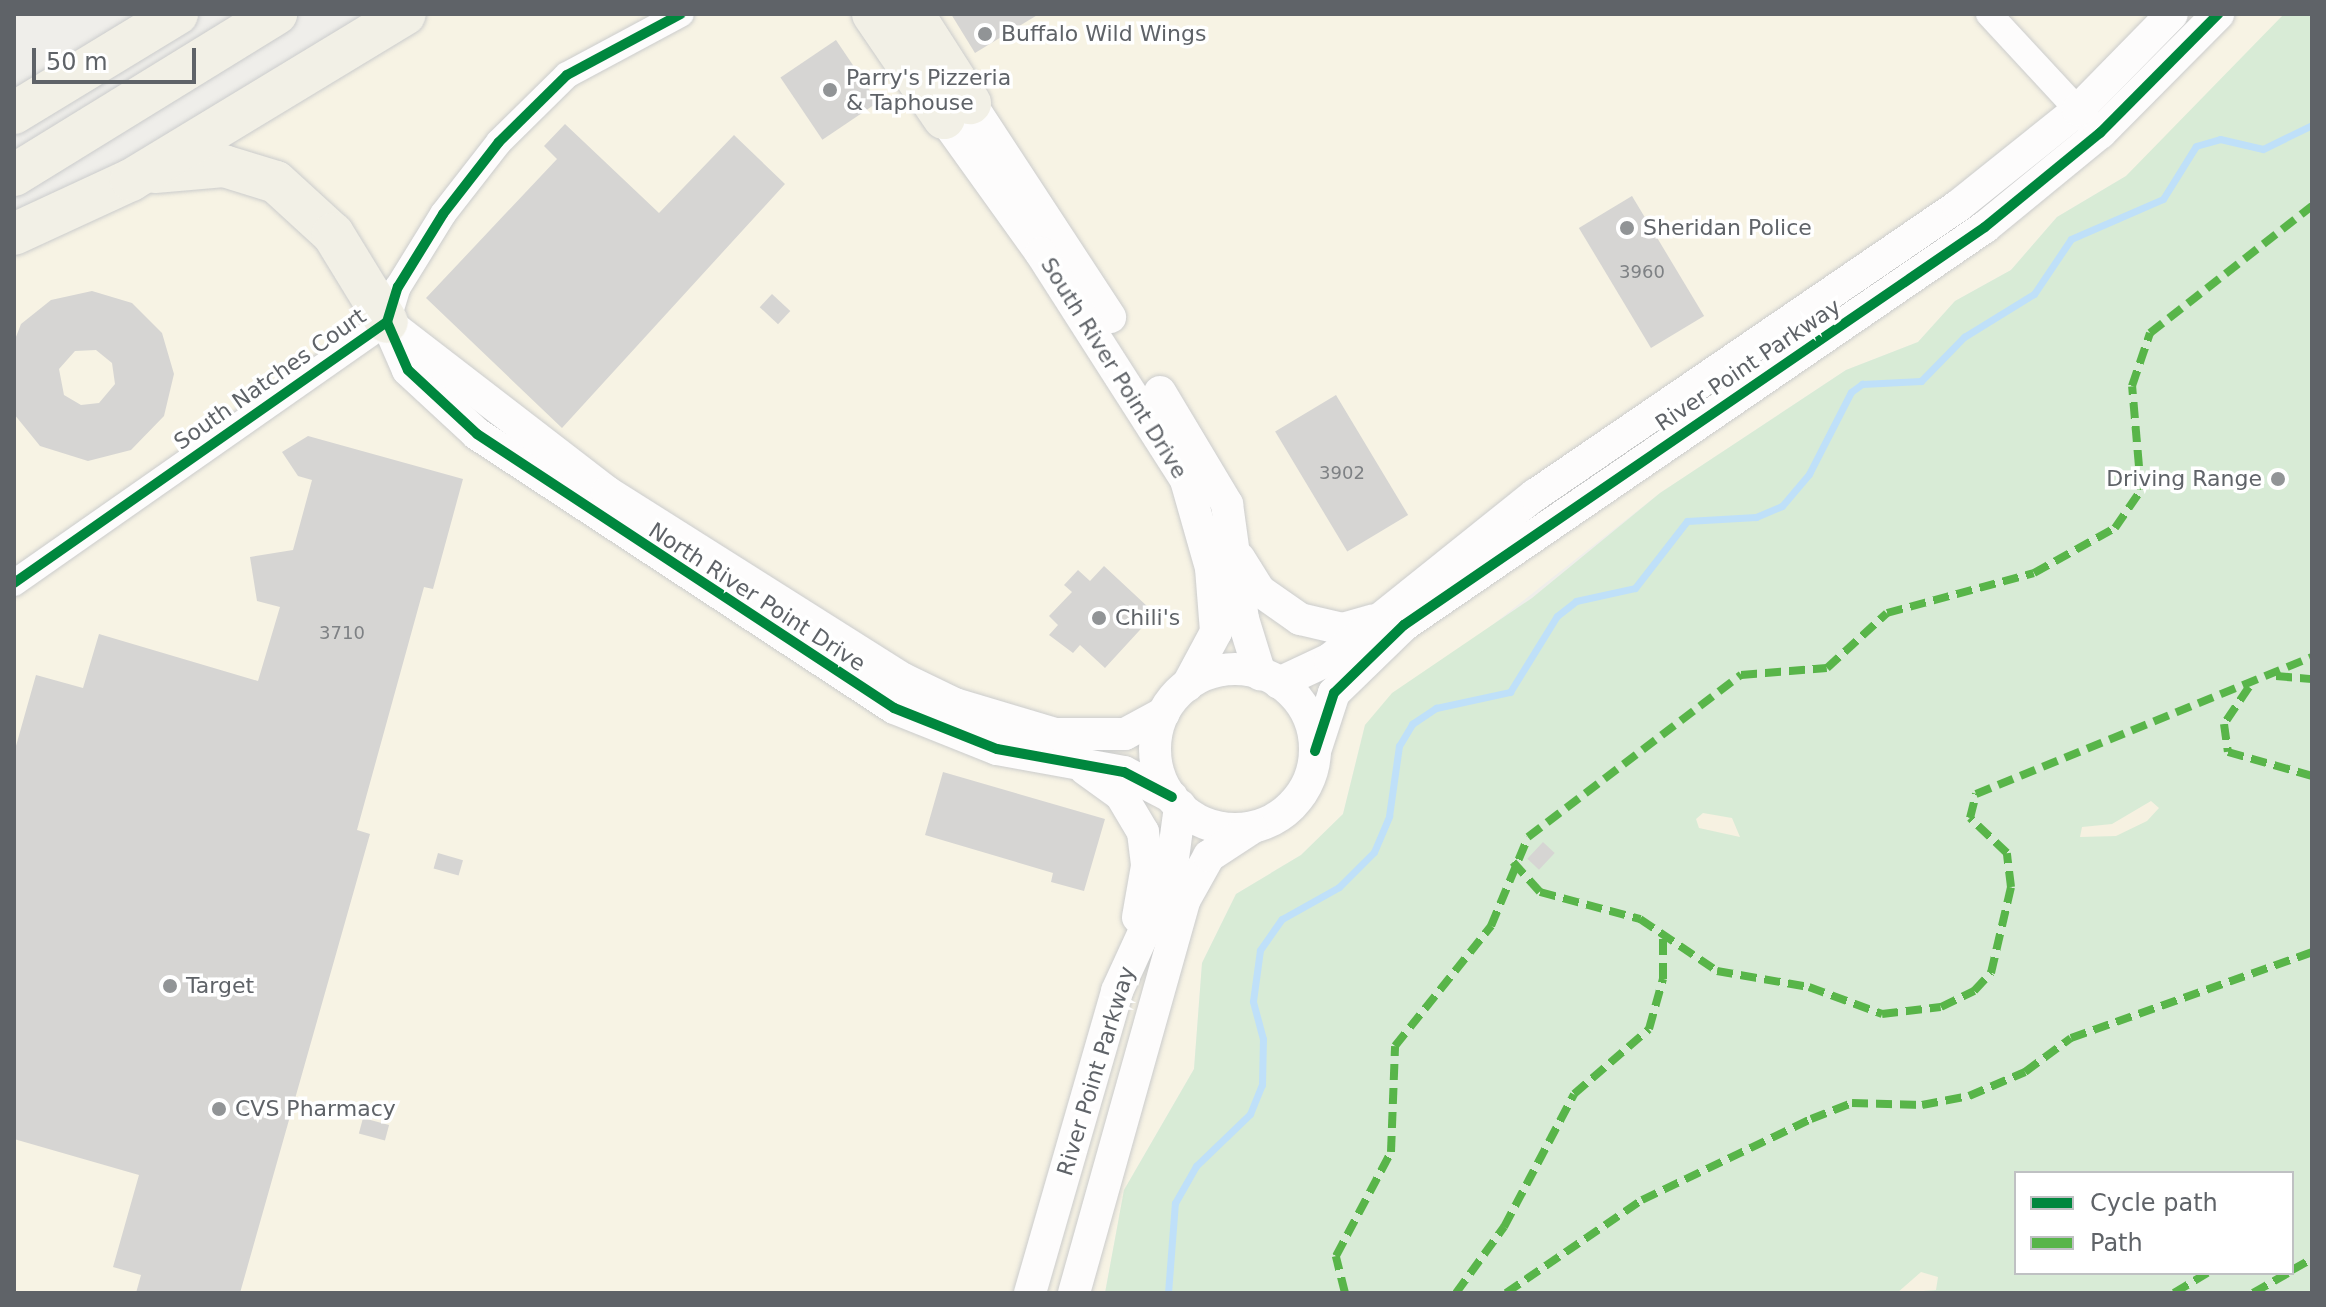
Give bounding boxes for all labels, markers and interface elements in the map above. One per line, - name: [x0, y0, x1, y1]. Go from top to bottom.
- place label: Buffalo Wild Wings: [1001, 21, 1206, 47]
- marker: Buffalo Wild Wings: [976, 25, 994, 43]
- scale bar: [36, 32, 200, 82]
- text: 50 m: [46, 48, 108, 76]
- place label: Parry's Pizzeria & Taphouse: [846, 64, 1011, 116]
- marker: Parry's Pizzeria & Taphouse: [821, 81, 839, 99]
- place label: Sheridan Police: [1643, 215, 1812, 241]
- marker: Sheridan Police: [1618, 219, 1636, 237]
- street label: South River Point Drive: [1035, 253, 1193, 483]
- house number: 3960: [1619, 261, 1665, 283]
- street label: River Point Parkway: [1650, 293, 1846, 437]
- street label: South Natches Court: [169, 303, 371, 455]
- house number: 3902: [1319, 462, 1365, 484]
- place label: Driving Range: [2106, 466, 2262, 492]
- marker: Driving Range: [2269, 470, 2287, 488]
- street label: North River Point Drive: [644, 517, 870, 677]
- place label: Chili's: [1115, 605, 1180, 631]
- marker: Chili's: [1090, 609, 1108, 627]
- house number: 3710: [319, 622, 365, 644]
- street label: River Point Parkway: [1052, 963, 1140, 1179]
- place label: Target: [186, 973, 254, 999]
- marker: Target: [161, 977, 179, 995]
- place label: CVS Pharmacy: [235, 1096, 396, 1122]
- marker: CVS Pharmacy: [210, 1100, 228, 1118]
- legend: [2014, 1171, 2294, 1275]
- text: Cycle path: [2090, 1189, 2218, 1217]
- text: Path: [2090, 1229, 2143, 1257]

